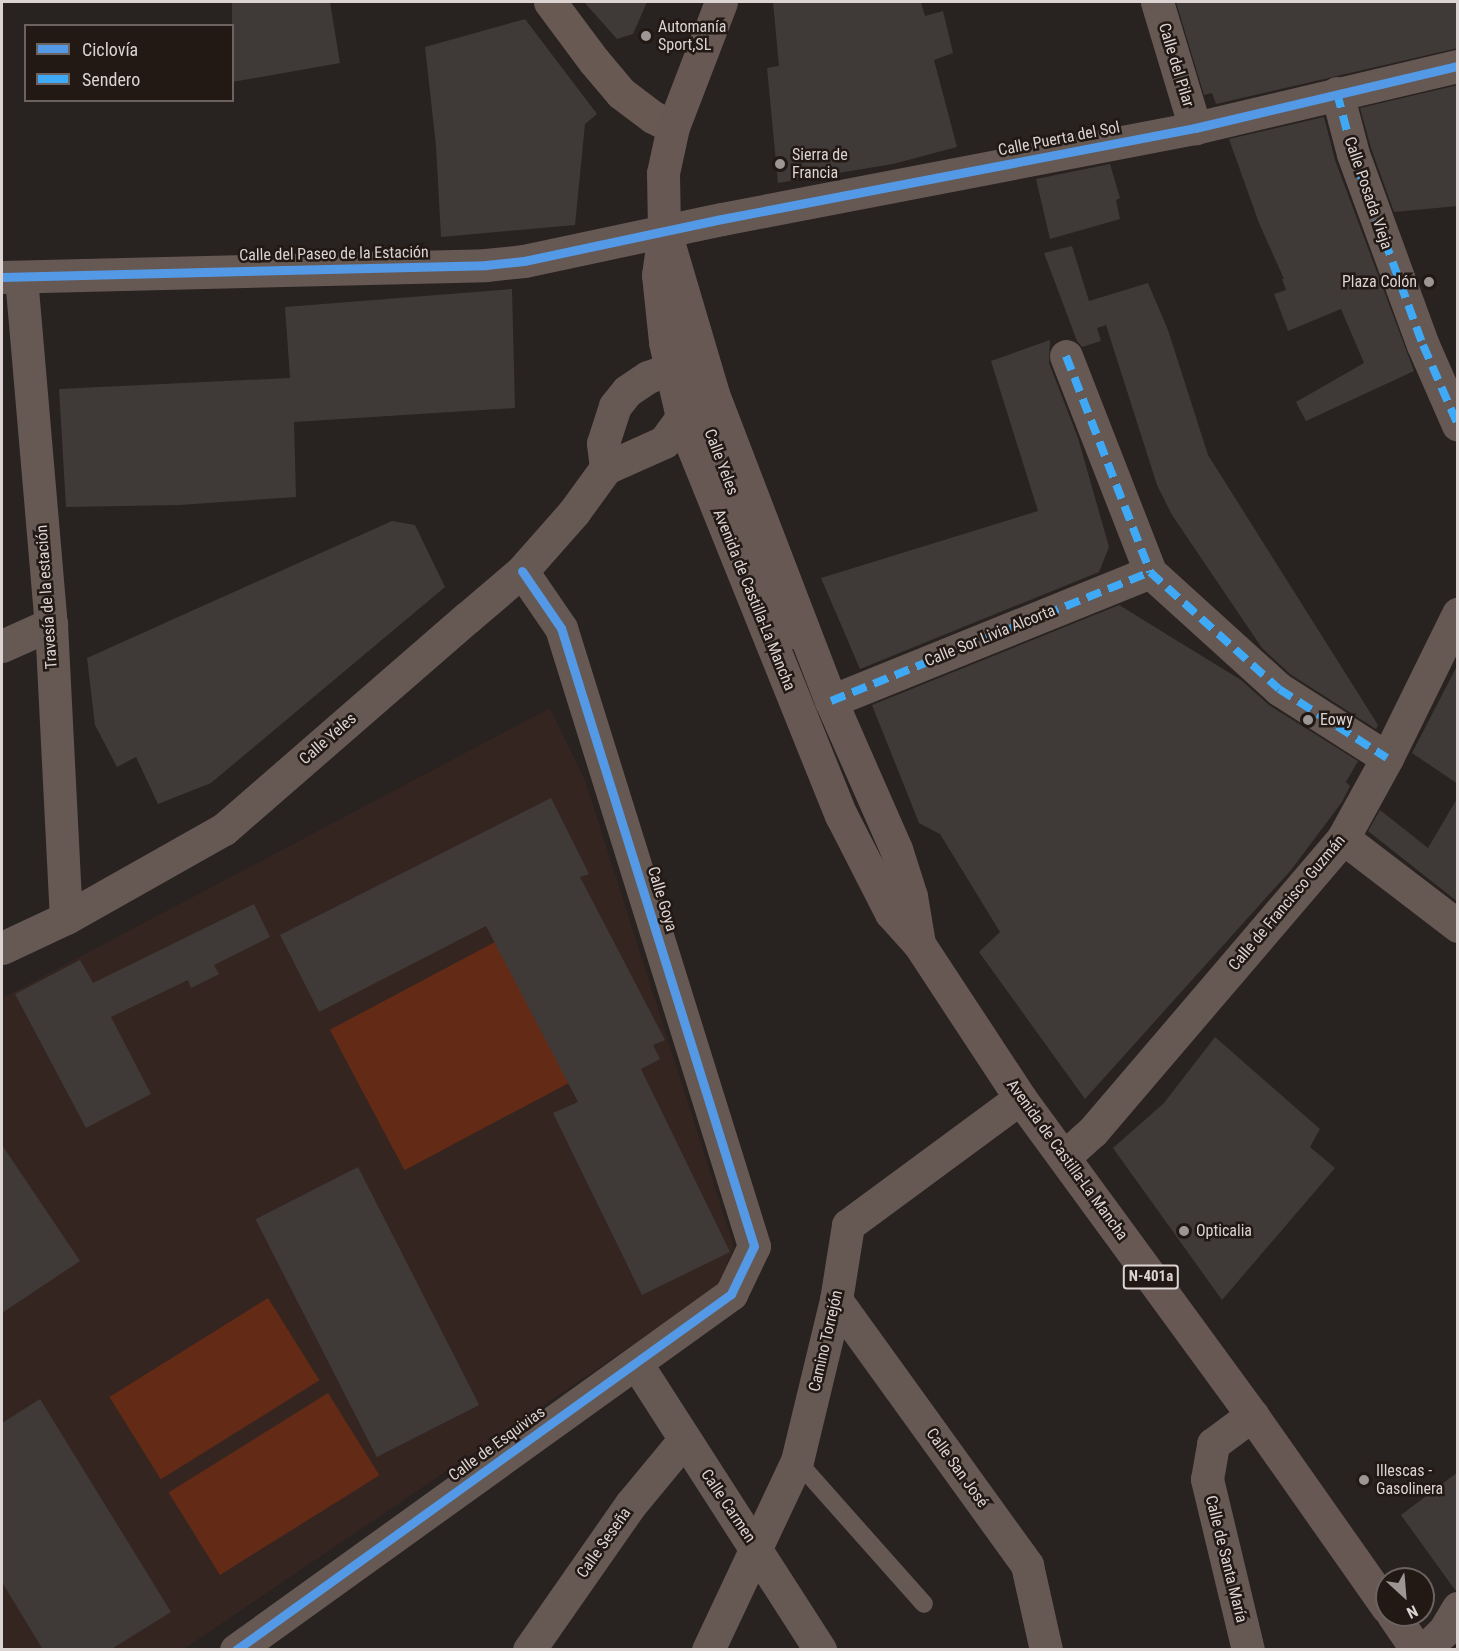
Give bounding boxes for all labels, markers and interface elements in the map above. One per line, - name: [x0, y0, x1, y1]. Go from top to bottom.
- place label: Automanía Sport,SL: [658, 17, 726, 55]
- street label: Calle del Pilar: [1154, 21, 1198, 109]
- legend: [24, 24, 234, 102]
- marker: Automanía Sport,SL: [639, 29, 653, 43]
- text: Ciclovía: [82, 39, 138, 60]
- text: Sendero: [82, 69, 140, 90]
- street label: Calle Puerta del Sol: [997, 118, 1121, 160]
- street label: Calle Posada Vieja: [1340, 134, 1396, 252]
- place label: Sierra de Francia: [792, 145, 848, 183]
- marker: Sierra de Francia: [773, 157, 787, 171]
- street label: Calle del Paseo de la Estación: [239, 243, 429, 265]
- place label: Plaza Colón: [1342, 272, 1417, 292]
- marker: Plaza Colón: [1422, 275, 1436, 289]
- street label: Calle Yeles: [700, 426, 742, 498]
- street label: Avenida de Castilla-La Mancha: [709, 507, 799, 693]
- street label: Travesía de la estación: [32, 524, 62, 670]
- street label: Calle Sor Livia Alcorta: [922, 601, 1058, 671]
- street label: Calle Yeles: [296, 709, 360, 769]
- place label: Eowy: [1320, 710, 1353, 730]
- marker: Eowy: [1301, 713, 1315, 727]
- street label: Calle de Francisco Guzmán: [1225, 831, 1349, 975]
- street label: Calle Goya: [643, 864, 681, 934]
- street label: Avenida de Castilla-La Mancha: [1002, 1076, 1132, 1244]
- place label: Opticalia: [1196, 1221, 1252, 1241]
- marker: Opticalia: [1177, 1224, 1191, 1238]
- road number: N-401a: [1122, 1265, 1180, 1289]
- street label: Camino Torrejón: [805, 1288, 847, 1394]
- street label: Calle de Esquivias: [445, 1403, 549, 1485]
- street label: Calle San José: [922, 1425, 992, 1511]
- place label: Illescas - Gasolinera: [1376, 1461, 1443, 1499]
- street label: Calle Carmen: [697, 1466, 759, 1546]
- marker: Illescas - Gasolinera: [1357, 1473, 1371, 1487]
- street label: Calle de Santa María: [1201, 1494, 1251, 1624]
- street label: Calle Seseña: [573, 1504, 635, 1582]
- north arrow: [1375, 1567, 1435, 1627]
- text: N: [1404, 1601, 1421, 1623]

